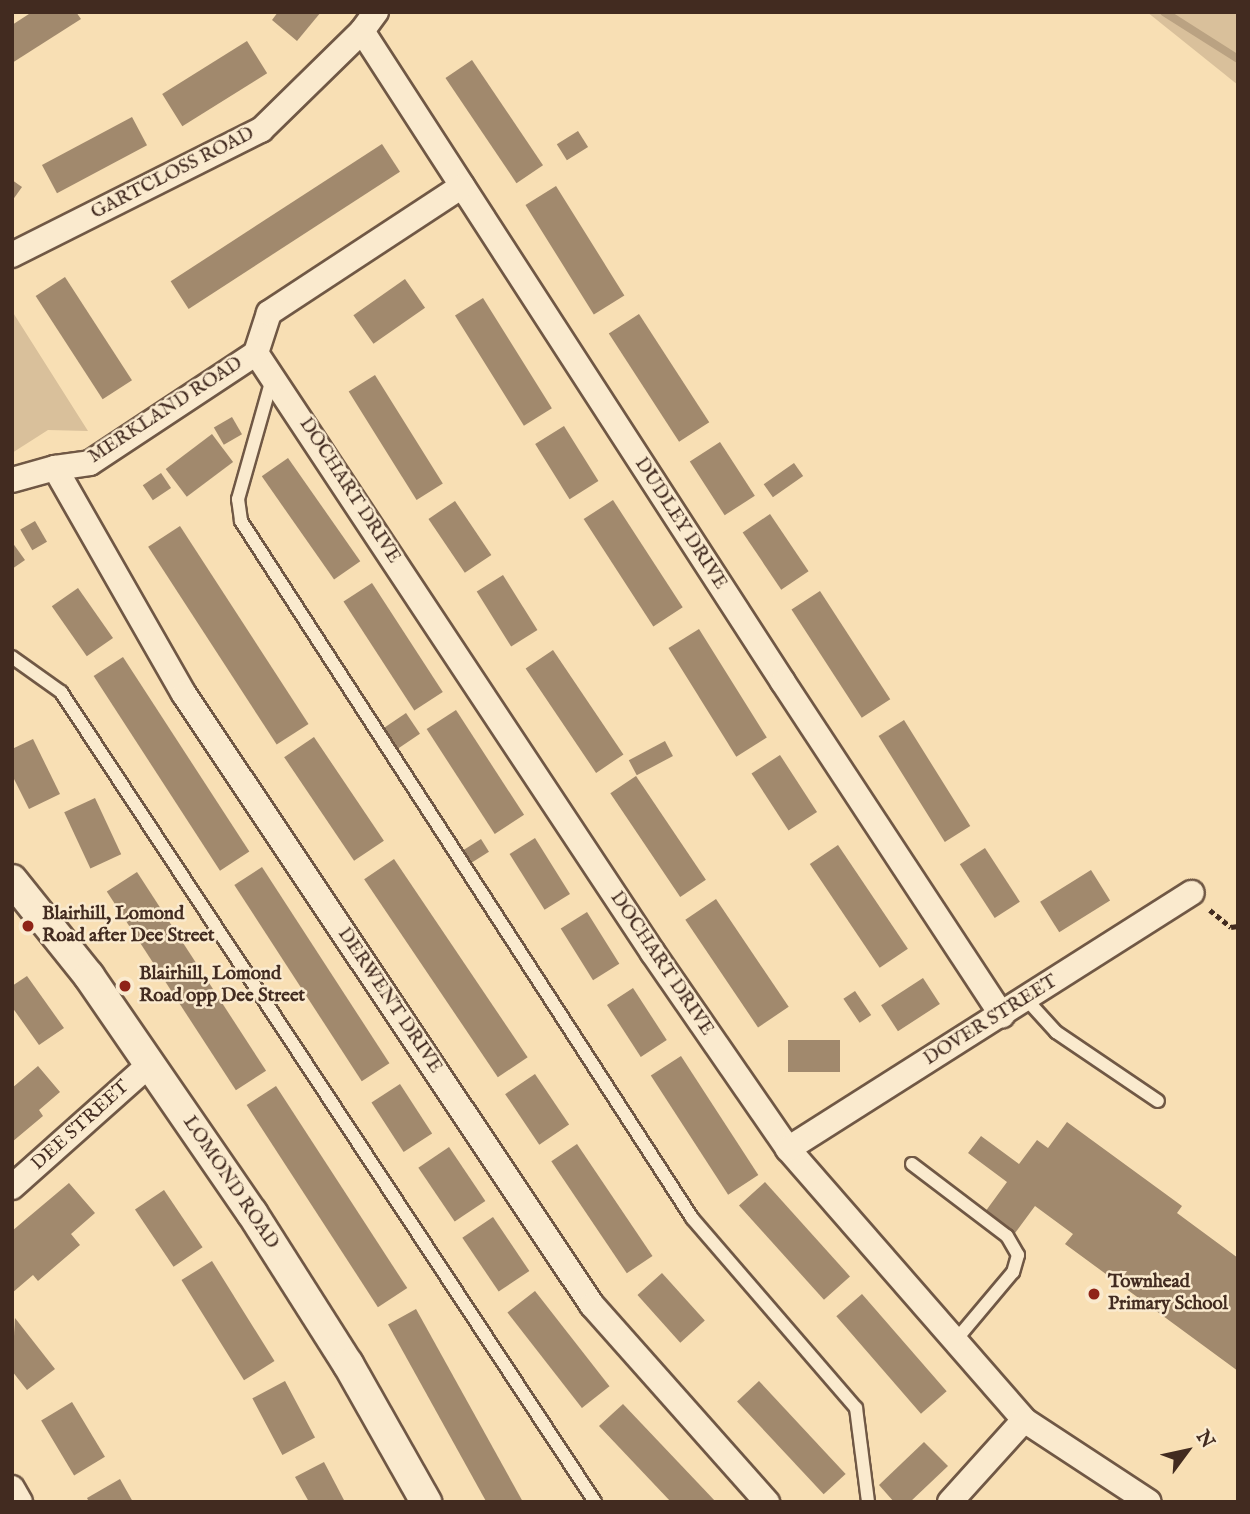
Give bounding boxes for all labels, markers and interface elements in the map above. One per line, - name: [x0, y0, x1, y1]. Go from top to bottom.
- street label: GARTCLOSS ROAD: [88, 123, 258, 225]
- street label: MERKLAND ROAD: [85, 353, 247, 469]
- street label: DOCHART DRIVE: [293, 414, 405, 568]
- street label: DUDLEY DRIVE: [629, 454, 731, 594]
- street label: DOCHART DRIVE: [604, 888, 718, 1040]
- place label: Blairhill, Lomond Road after Dee Street: [42, 904, 215, 948]
- marker: Blairhill, Lomond Road after Dee Street: [20, 918, 36, 934]
- street label: DERWENT DRIVE: [332, 924, 446, 1078]
- place label: Blairhill, Lomond Road opp Dee Street: [139, 964, 305, 1008]
- street label: DOVER STREET: [920, 971, 1062, 1071]
- marker: Blairhill, Lomond Road opp Dee Street: [117, 978, 133, 994]
- street label: DEE STREET: [27, 1076, 135, 1176]
- street label: LOMOND ROAD: [177, 1112, 283, 1254]
- place label: Townhead Primary School: [1108, 1272, 1228, 1316]
- marker: Townhead Primary School: [1086, 1286, 1102, 1302]
- north arrow: [1152, 1416, 1222, 1486]
- text: N: [1190, 1426, 1219, 1453]

